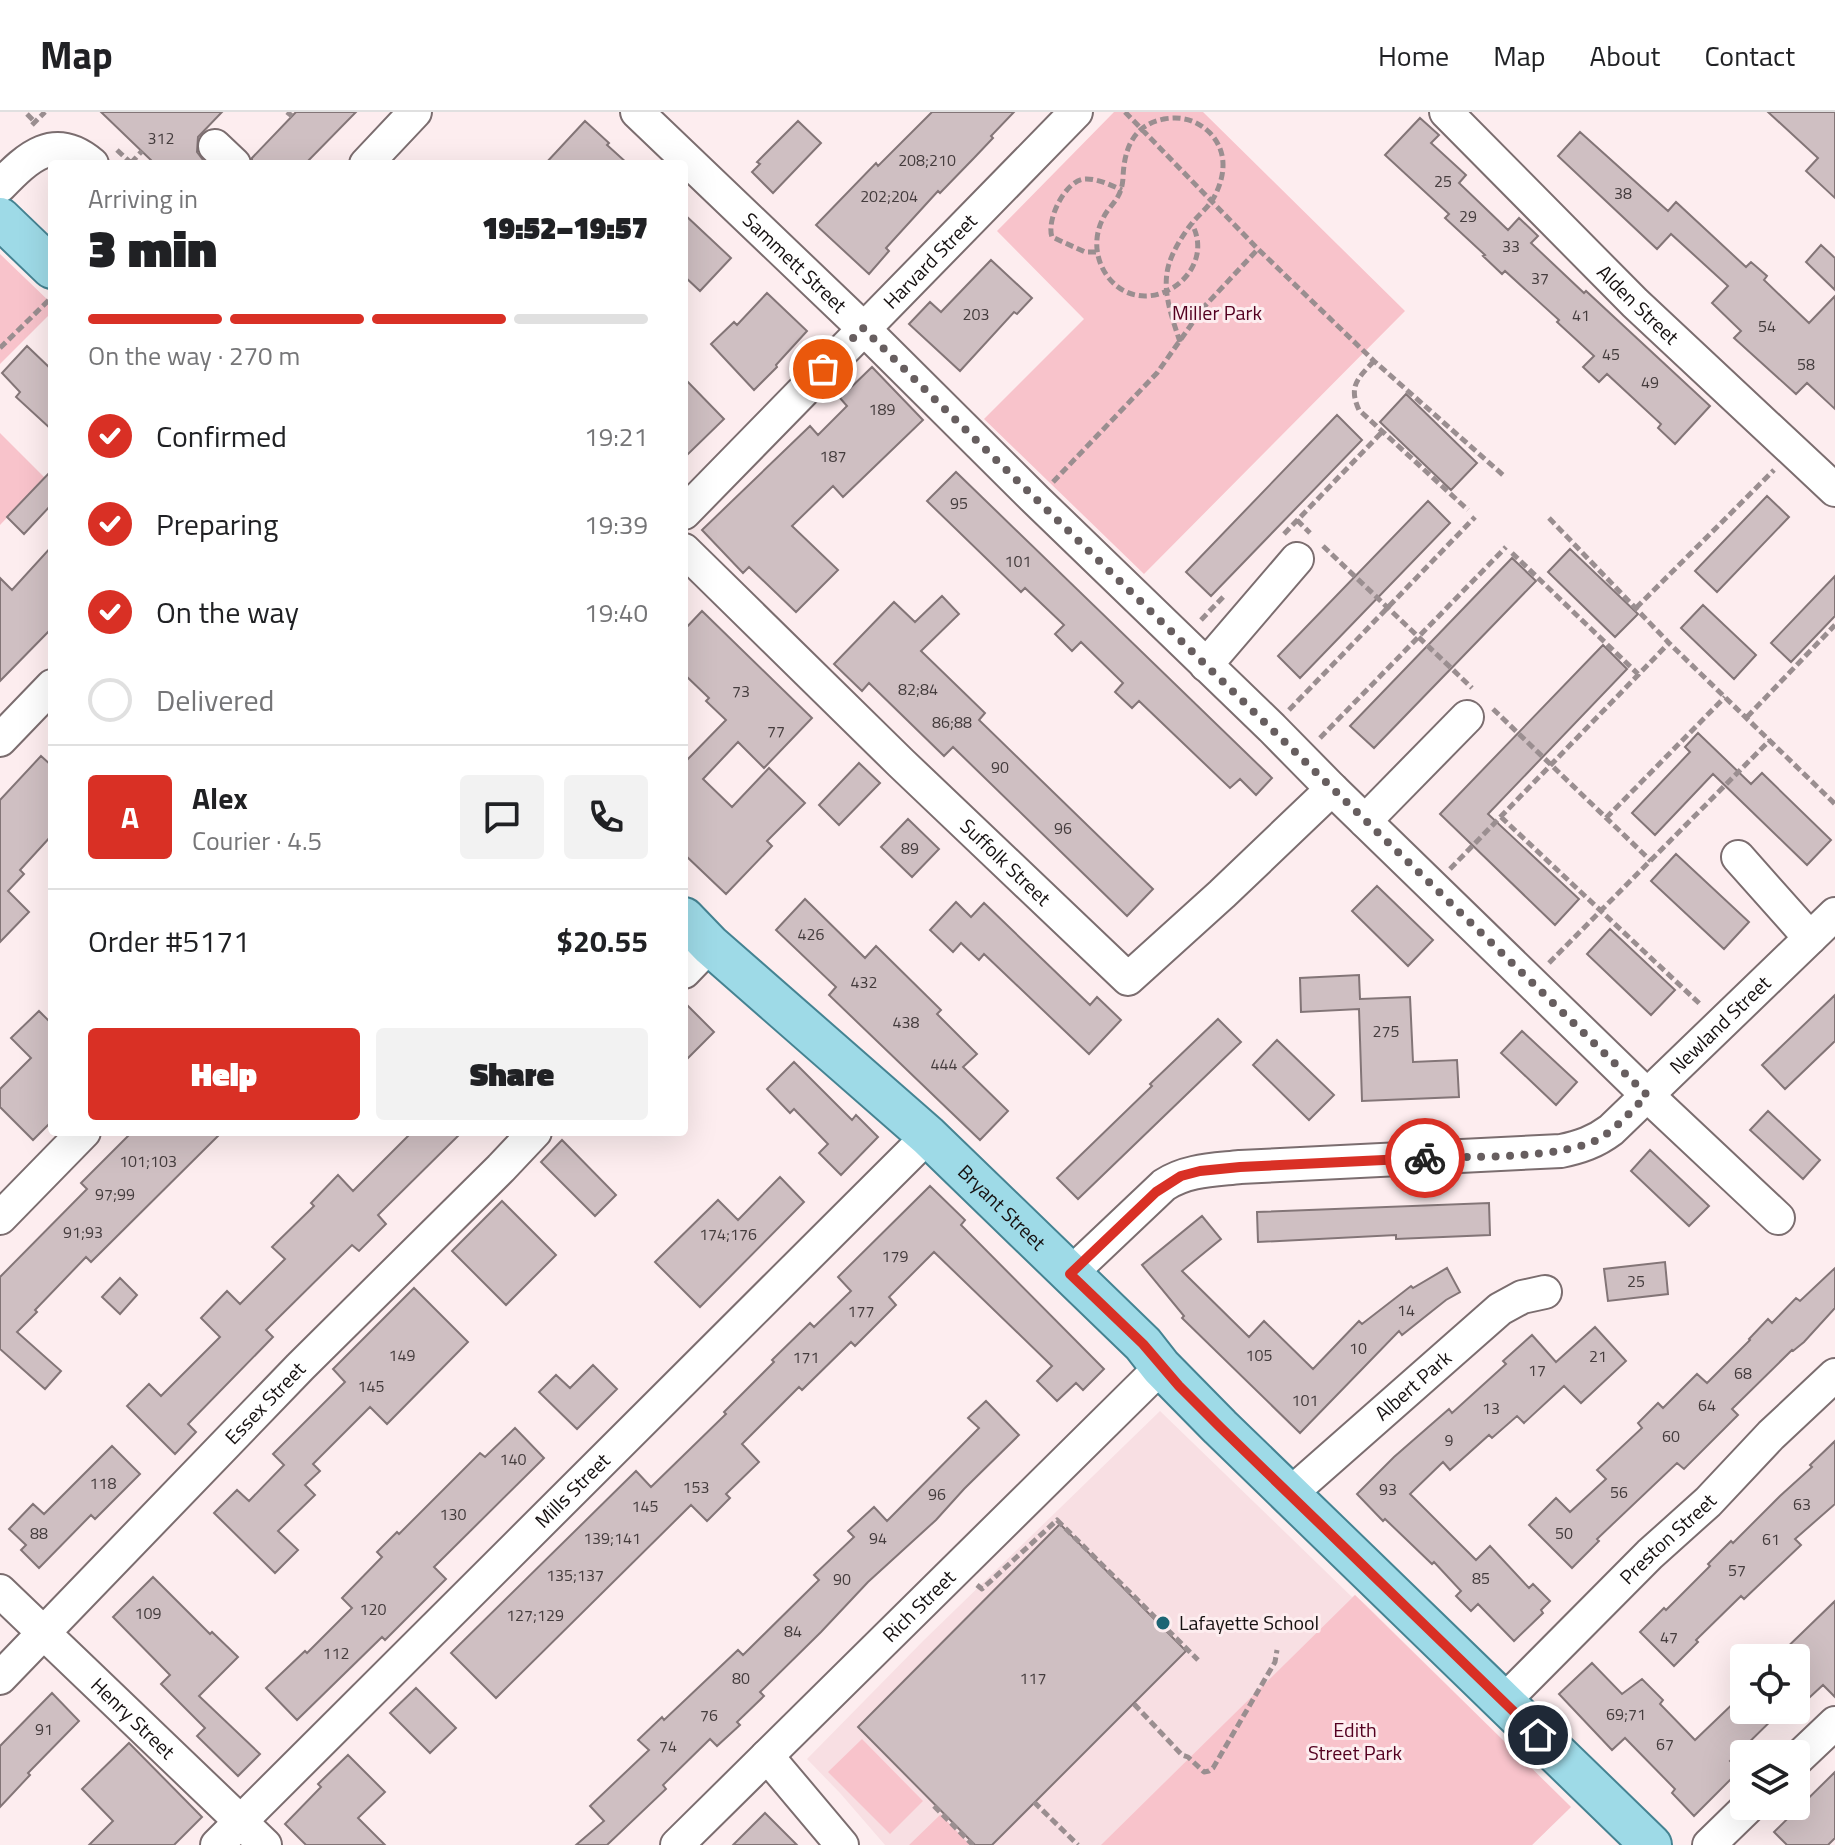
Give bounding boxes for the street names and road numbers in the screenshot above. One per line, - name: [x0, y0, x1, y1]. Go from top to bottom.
- street label: Sammett Street: [736, 205, 854, 320]
- street label: Harvard Street: [876, 206, 984, 316]
- street label: Alden Street: [1590, 257, 1686, 352]
- street label: Suffolk Street: [953, 811, 1058, 913]
- street label: Newland Street: [1662, 968, 1778, 1081]
- street label: Bryant Street: [951, 1157, 1053, 1257]
- street label: Albert Park: [1367, 1342, 1458, 1428]
- street label: Essex Street: [217, 1354, 312, 1451]
- street label: Mills Street: [527, 1445, 617, 1535]
- street label: Preston Street: [1612, 1486, 1724, 1591]
- street label: Rich Street: [875, 1562, 962, 1649]
- street label: Henry Street: [84, 1670, 182, 1766]

